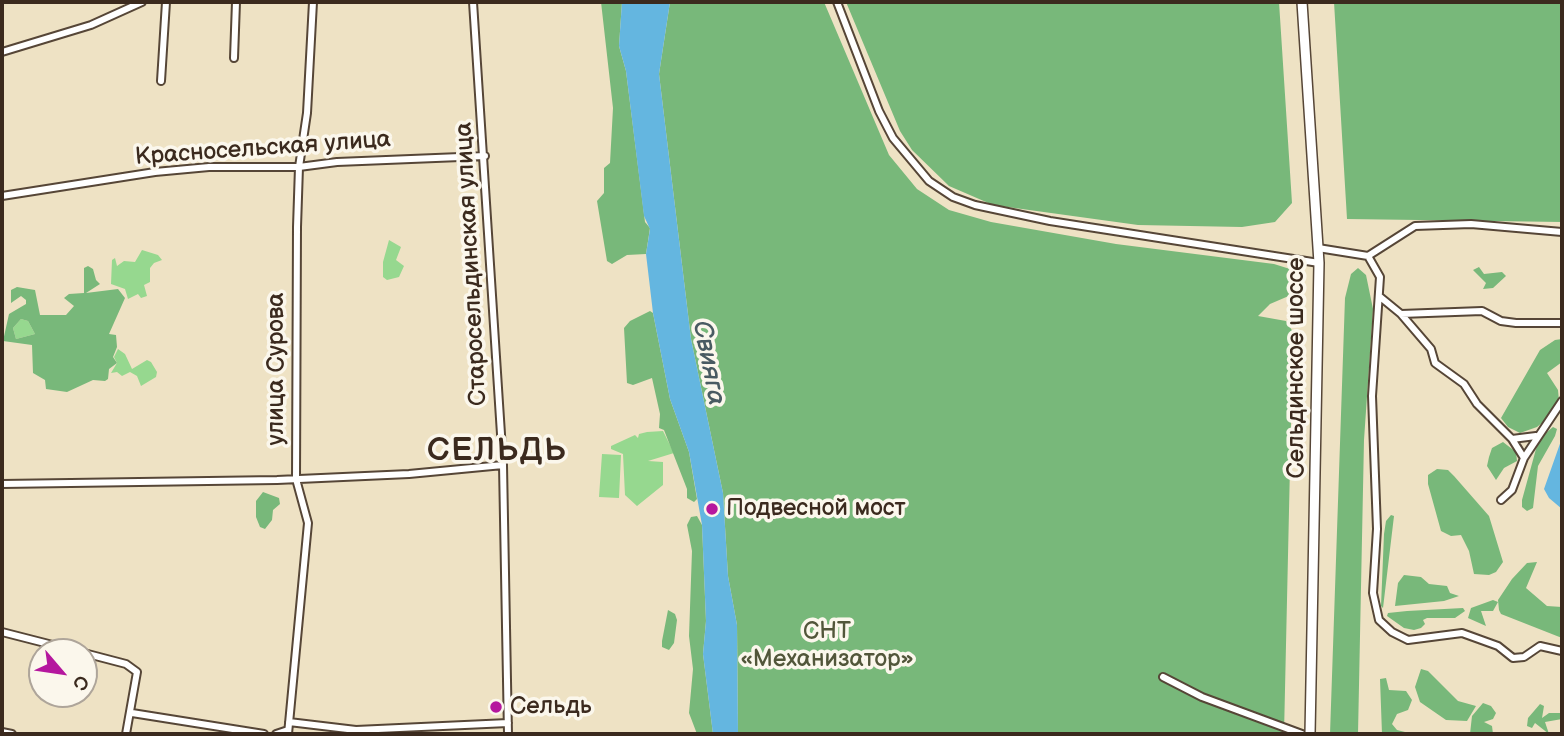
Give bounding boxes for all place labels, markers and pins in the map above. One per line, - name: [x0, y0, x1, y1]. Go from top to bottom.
- place label: Подвесной мост: [726, 495, 906, 523]
- marker: Подвесной мост: [704, 501, 720, 517]
- place label: Сельдь: [510, 693, 592, 721]
- marker: Сельдь: [488, 699, 504, 715]

